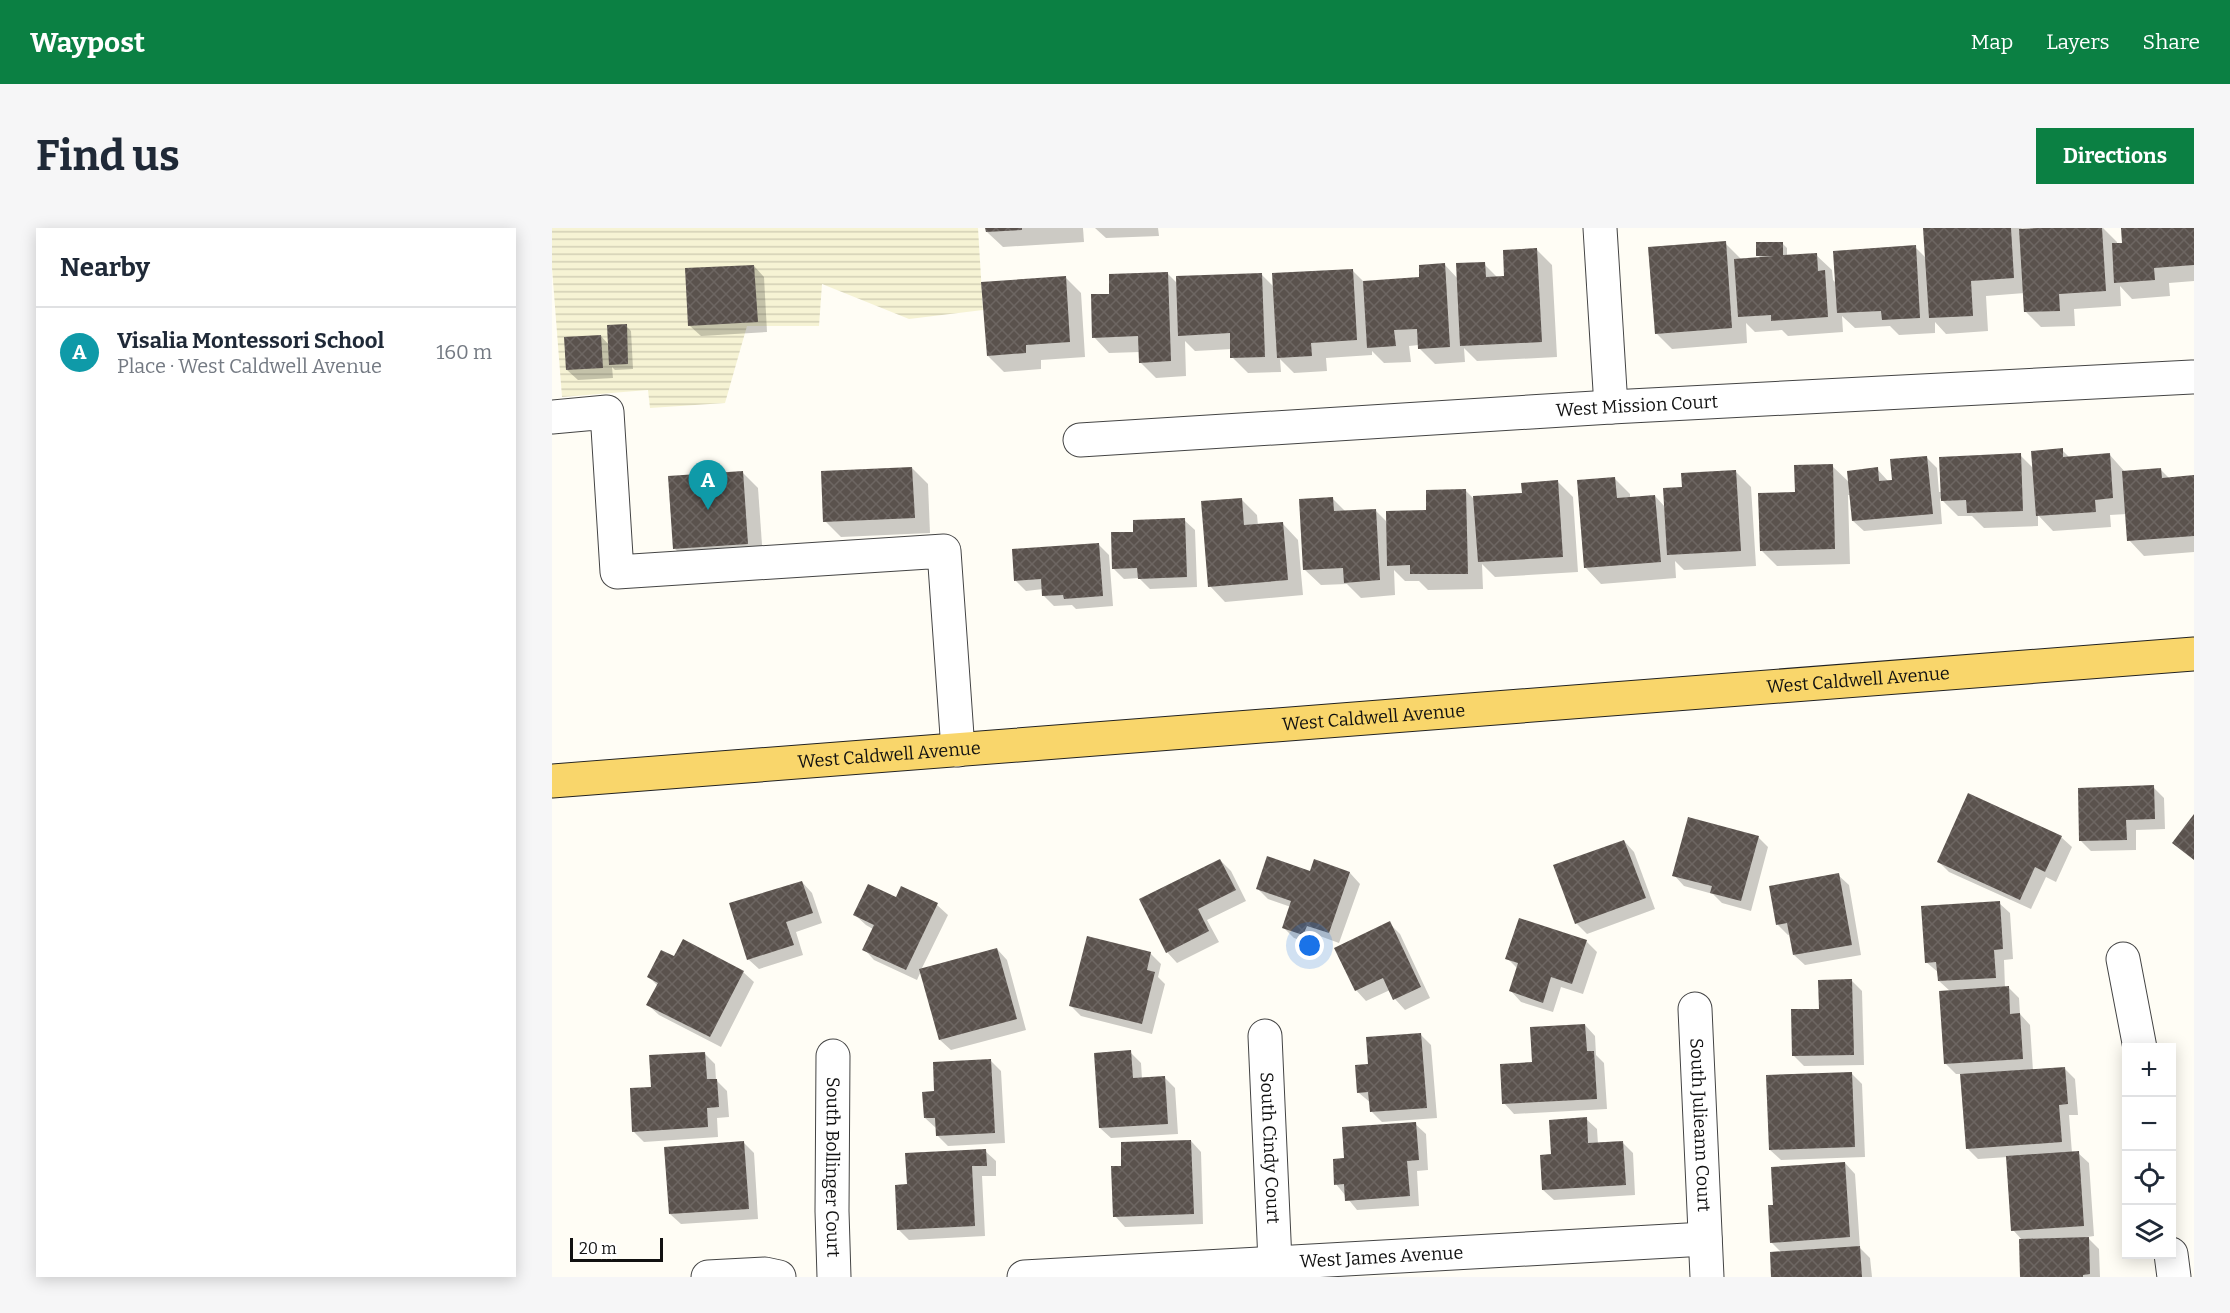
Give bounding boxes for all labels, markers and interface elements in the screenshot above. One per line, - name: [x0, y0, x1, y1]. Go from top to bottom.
- text: Waypost: [30, 26, 145, 59]
- text: Map: [1971, 29, 2013, 55]
- text: Layers: [2046, 29, 2110, 55]
- text: Share: [2143, 29, 2200, 55]
- button: Directions: [2036, 128, 2194, 184]
- text: Find us: [36, 131, 180, 181]
- text: Nearby: [60, 252, 150, 283]
- text: Visalia Montessori School: [117, 327, 384, 354]
- text: A: [72, 340, 87, 364]
- text: 160 m: [436, 340, 492, 364]
- text: Place · West Caldwell Avenue: [117, 354, 382, 378]
- street label: West Mission Court: [1555, 390, 1719, 421]
- pin: A: [688, 460, 728, 510]
- street label: West Caldwell Avenue: [1766, 662, 1951, 698]
- street label: West Caldwell Avenue: [1281, 699, 1466, 736]
- street label: West Caldwell Avenue: [797, 737, 981, 773]
- your location: [1295, 931, 1324, 960]
- street label: South Julieann Court: [1685, 1037, 1715, 1213]
- map controls: [2122, 1043, 2176, 1259]
- button: +: [2122, 1043, 2176, 1097]
- street label: South Cindy Court: [1256, 1072, 1284, 1225]
- street label: South Bollinger Court: [821, 1077, 844, 1258]
- button: −: [2122, 1097, 2176, 1151]
- button: locate: [2122, 1151, 2176, 1205]
- button: layers: [2122, 1205, 2176, 1259]
- scale bar: [570, 1235, 663, 1262]
- text: 20 m: [579, 1239, 616, 1258]
- street label: West James Avenue: [1299, 1242, 1464, 1273]

